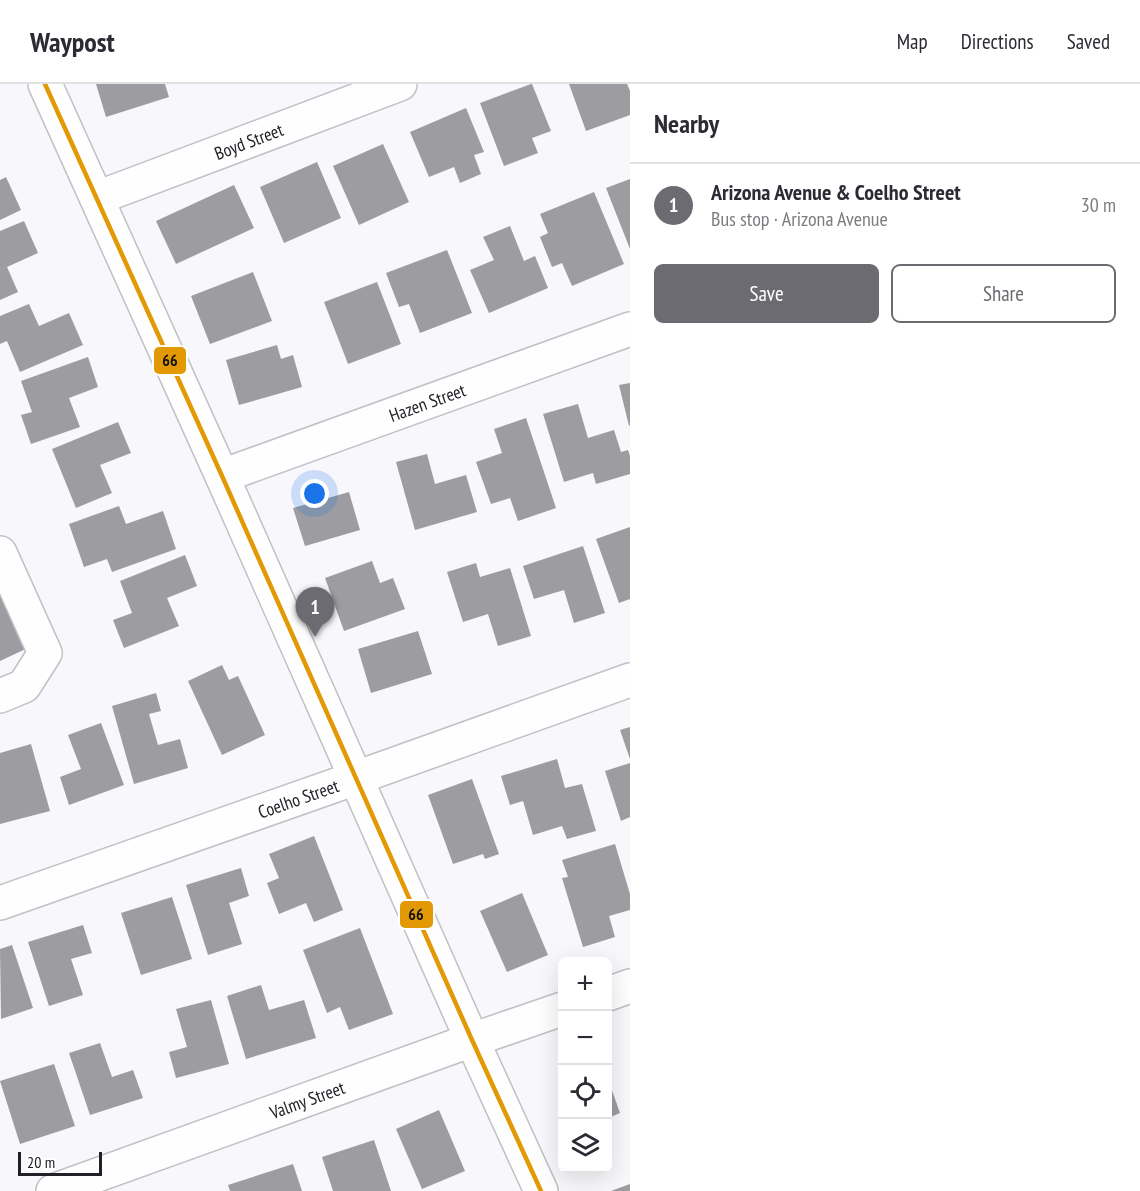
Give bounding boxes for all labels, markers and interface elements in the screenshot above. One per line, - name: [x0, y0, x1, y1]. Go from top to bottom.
- text: Waypost: [30, 23, 115, 60]
- text: Map: [897, 28, 928, 55]
- text: Directions: [961, 28, 1034, 55]
- text: Saved: [1067, 28, 1110, 55]
- text: Nearby: [654, 107, 719, 140]
- street label: Boyd Street: [211, 118, 286, 164]
- text: Arizona Avenue & Coelho Street: [711, 178, 961, 206]
- text: 1: [669, 192, 678, 218]
- text: 30 m: [1081, 192, 1116, 218]
- text: Bus stop · Arizona Avenue: [711, 206, 888, 232]
- button: Save: [654, 264, 879, 323]
- button: Share: [891, 264, 1116, 323]
- line badge: 66: [153, 346, 187, 375]
- text: 66: [162, 350, 178, 370]
- street label: Hazen Street: [386, 378, 468, 426]
- your location: [300, 479, 329, 508]
- pin: 1: [296, 588, 334, 637]
- street label: Coelho Street: [255, 774, 342, 823]
- line badge: 66: [399, 900, 434, 929]
- text: 66: [408, 904, 424, 924]
- map controls: [558, 957, 612, 1173]
- button: +: [558, 957, 612, 1011]
- button: −: [558, 1011, 612, 1065]
- button: locate: [558, 1065, 612, 1119]
- street label: Valmy Street: [265, 1075, 348, 1124]
- button: layers: [558, 1119, 612, 1173]
- scale bar: [18, 1149, 102, 1176]
- text: 20 m: [27, 1152, 55, 1172]

